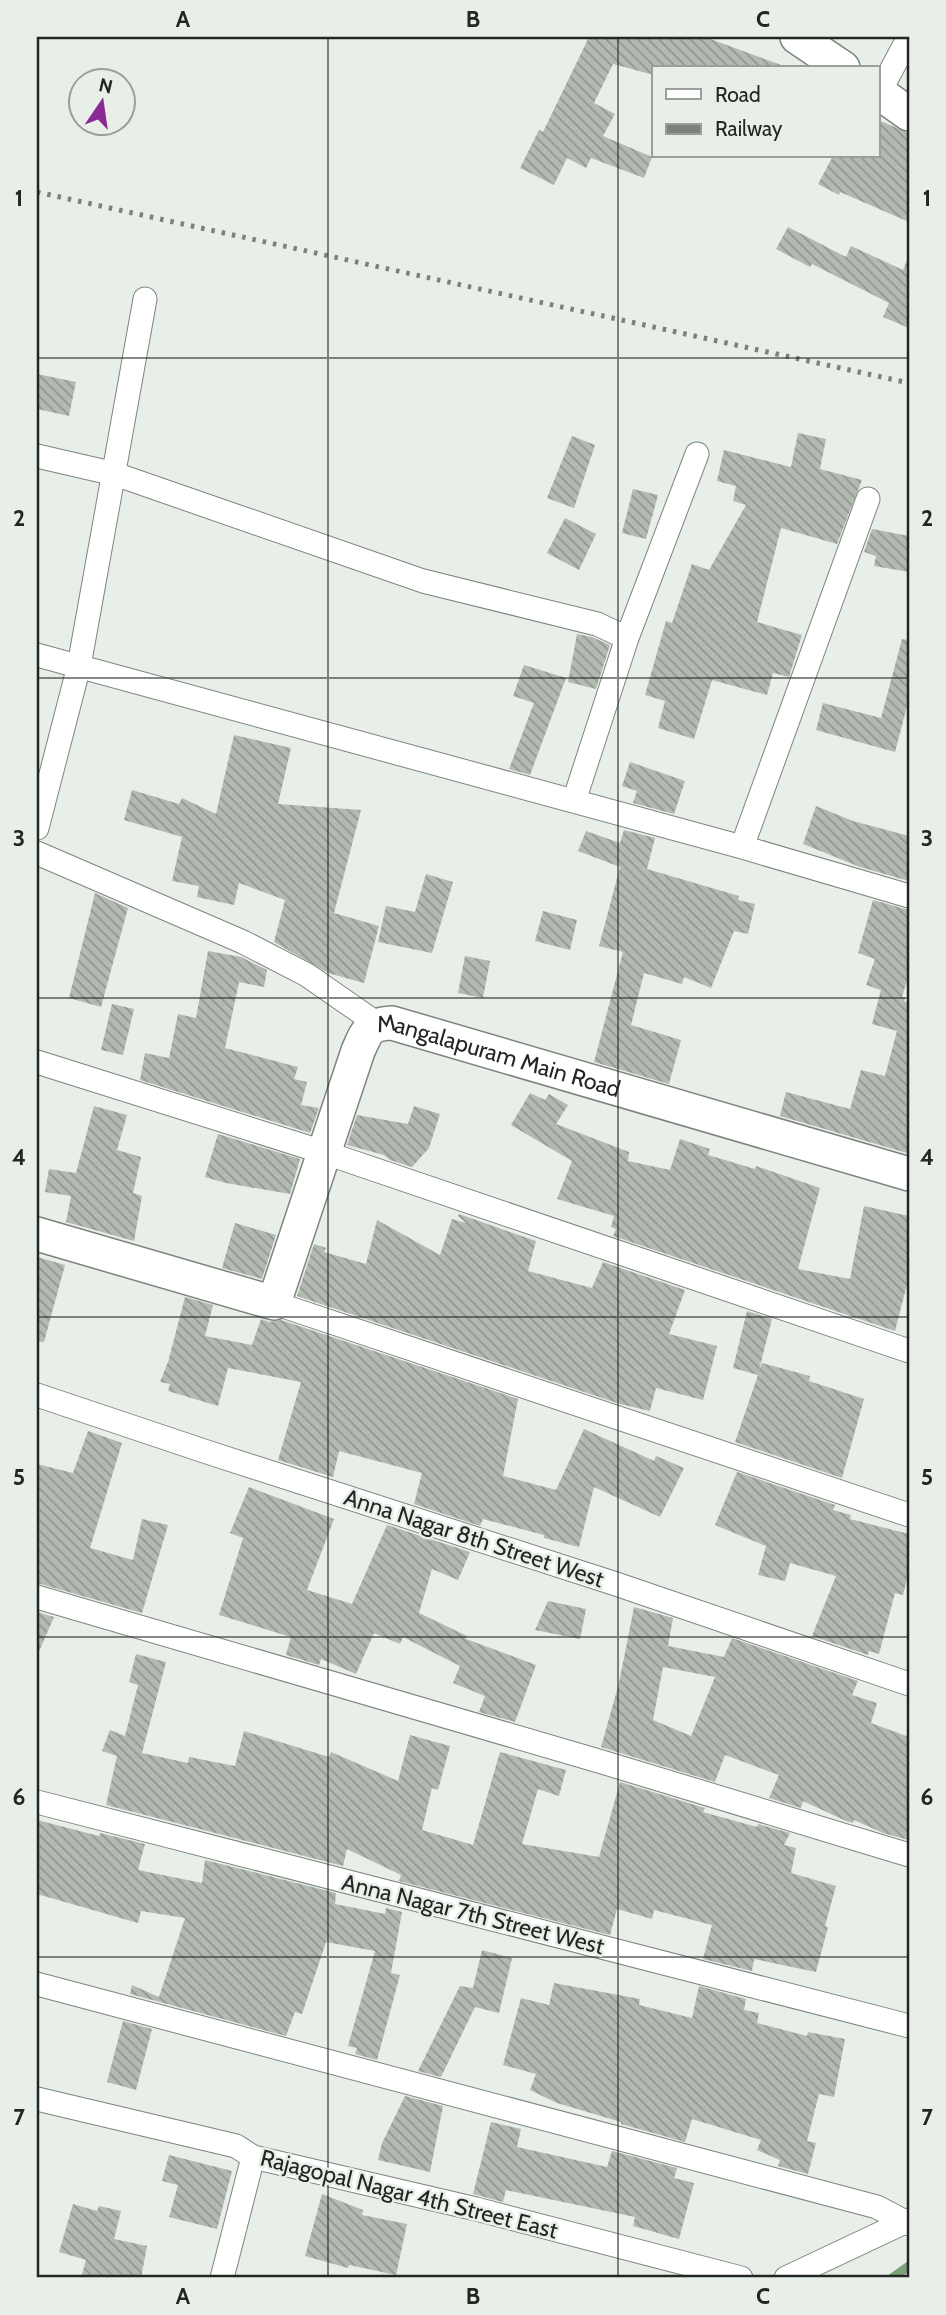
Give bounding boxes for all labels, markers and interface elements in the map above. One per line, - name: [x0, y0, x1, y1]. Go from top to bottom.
- text: A: [176, 5, 191, 33]
- text: B: [466, 5, 480, 33]
- text: C: [756, 5, 770, 33]
- north arrow: [66, 66, 136, 136]
- legend: [652, 66, 880, 158]
- text: N: [97, 73, 115, 99]
- text: Road: [715, 82, 761, 107]
- text: Railway: [715, 116, 783, 141]
- text: 1: [15, 184, 23, 212]
- text: 1: [923, 184, 931, 212]
- text: 2: [13, 504, 25, 532]
- text: 2: [921, 504, 933, 532]
- text: 3: [13, 824, 25, 852]
- text: 3: [921, 824, 933, 852]
- street label: Mangalapuram Main Road: [376, 1009, 624, 1103]
- text: 4: [12, 1143, 26, 1171]
- text: 4: [920, 1143, 934, 1171]
- text: 5: [13, 1463, 25, 1491]
- text: 5: [921, 1463, 933, 1491]
- street label: Anna Nagar 8th Street West: [341, 1483, 608, 1593]
- text: 6: [13, 1783, 25, 1811]
- text: 6: [921, 1783, 933, 1811]
- street label: Anna Nagar 7th Street West: [339, 1868, 607, 1960]
- text: 7: [13, 2103, 25, 2131]
- text: 7: [921, 2103, 933, 2131]
- street label: Rajagopal Nagar 4th Street East: [258, 2143, 561, 2245]
- text: A: [176, 2282, 191, 2310]
- text: B: [466, 2282, 480, 2310]
- text: C: [756, 2282, 770, 2310]

